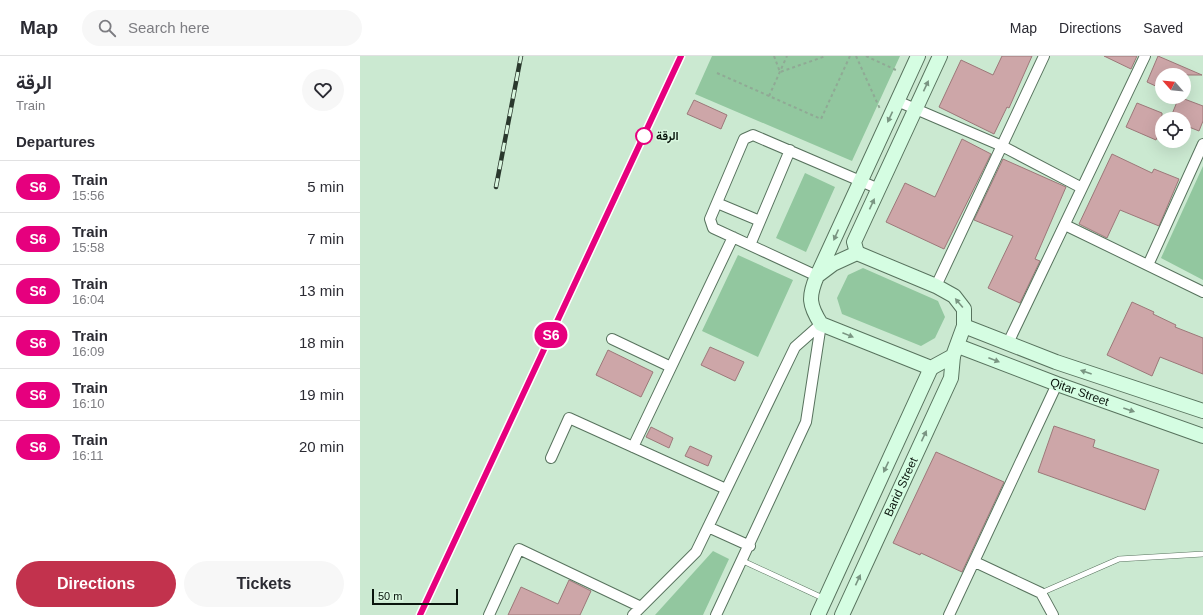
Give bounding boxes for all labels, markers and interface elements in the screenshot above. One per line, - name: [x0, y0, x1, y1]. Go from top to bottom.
- search box: [82, 10, 362, 46]
- text: Map: [20, 17, 58, 38]
- icon: search: [96, 17, 118, 39]
- text: Search here: [128, 19, 210, 36]
- text: Map: [1010, 20, 1037, 36]
- text: Directions: [1059, 20, 1121, 36]
- text: Saved: [1143, 20, 1183, 36]
- north arrow: [1155, 68, 1191, 104]
- map controls: [1155, 68, 1191, 148]
- button: heart: [302, 69, 344, 111]
- text: الرقة: [16, 72, 52, 93]
- one-way arrow: [923, 80, 929, 92]
- text: Train: [16, 98, 45, 113]
- one-way arrow: [887, 111, 893, 122]
- button: locate: [1155, 112, 1191, 148]
- marker: الرقة: [635, 127, 653, 145]
- place label: الرقة: [656, 129, 679, 144]
- text: Departures: [16, 133, 95, 150]
- text: Train: [72, 171, 108, 188]
- text: 5 min: [307, 178, 344, 195]
- text: S6: [29, 179, 47, 195]
- text: 15:56: [72, 188, 105, 203]
- one-way arrow: [869, 198, 875, 210]
- text: Train: [72, 223, 108, 240]
- one-way arrow: [832, 229, 839, 241]
- text: 7 min: [307, 230, 344, 247]
- text: S6: [29, 231, 47, 247]
- text: 15:58: [72, 240, 105, 255]
- text: Train: [72, 275, 108, 292]
- text: 13 min: [299, 282, 344, 299]
- text: S6: [29, 283, 47, 299]
- text: 16:04: [72, 292, 105, 307]
- one-way arrow: [955, 297, 964, 308]
- line badge: S6: [533, 322, 569, 348]
- text: Train: [72, 327, 108, 344]
- text: S6: [542, 327, 560, 343]
- one-way arrow: [842, 332, 854, 338]
- text: 18 min: [299, 334, 344, 351]
- text: S6: [29, 335, 47, 351]
- text: 16:09: [72, 344, 105, 359]
- one-way arrow: [989, 357, 1001, 363]
- one-way arrow: [1080, 369, 1092, 375]
- street label: Qitar Street: [1048, 375, 1111, 409]
- text: Train: [72, 379, 108, 396]
- text: 19 min: [299, 386, 344, 403]
- text: S6: [29, 387, 47, 403]
- text: 16:10: [72, 396, 105, 411]
- one-way arrow: [1124, 407, 1136, 413]
- one-way arrow: [921, 430, 927, 442]
- text: Train: [72, 431, 108, 448]
- text: 20 min: [299, 438, 344, 455]
- text: S6: [29, 439, 47, 455]
- text: 16:11: [72, 448, 104, 463]
- street label: Barid Street: [881, 455, 921, 519]
- one-way arrow: [883, 462, 889, 473]
- button: Directions: [16, 561, 176, 607]
- button: Tickets: [184, 561, 344, 607]
- one-way arrow: [855, 574, 861, 585]
- scale bar: [372, 587, 458, 606]
- text: 50 m: [378, 590, 402, 602]

